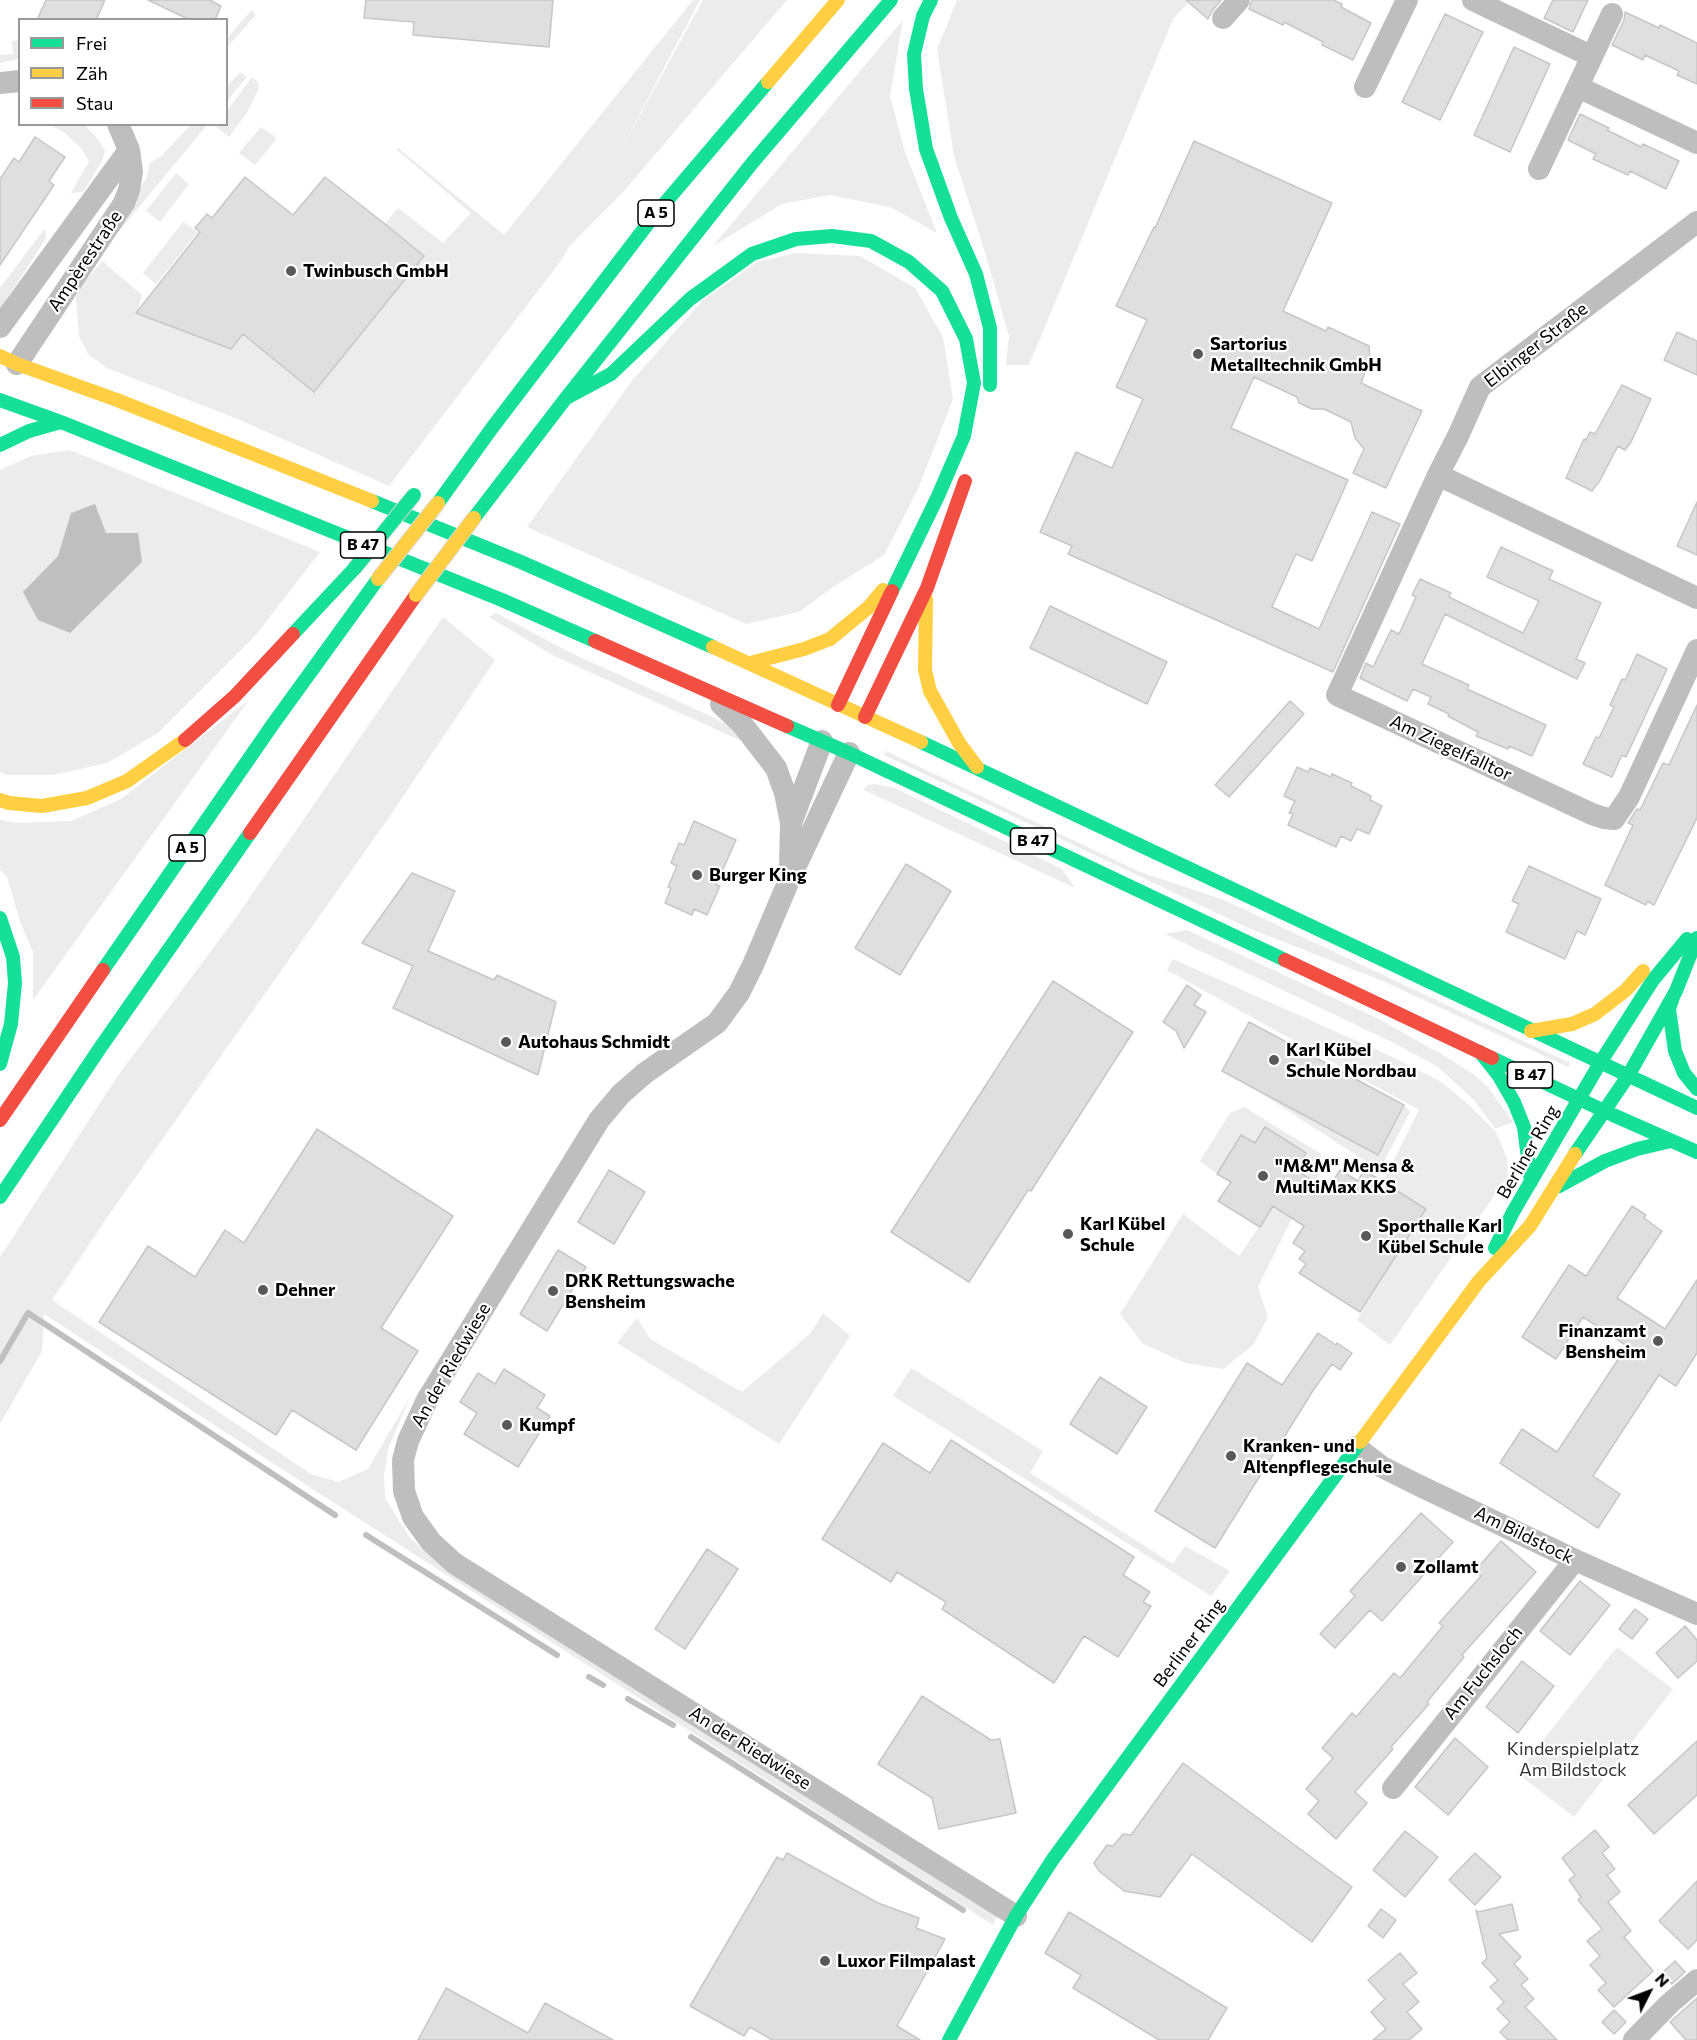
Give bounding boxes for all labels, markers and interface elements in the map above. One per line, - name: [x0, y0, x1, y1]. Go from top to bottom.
- legend: [18, 18, 228, 126]
- text: Frei: [76, 32, 107, 54]
- text: Zäh: [76, 62, 108, 84]
- text: Stau: [76, 92, 113, 114]
- road number: A 5: [638, 200, 674, 226]
- street label: Ampèrestraße: [43, 206, 127, 316]
- place label: Twinbusch GmbH: [303, 260, 449, 282]
- marker: Twinbusch GmbH: [284, 264, 298, 278]
- street label: Elbinger Straße: [1480, 298, 1592, 392]
- place label: Sartorius Metalltechnik GmbH: [1210, 333, 1382, 376]
- marker: Sartorius Metalltechnik GmbH: [1191, 347, 1205, 361]
- road number: B 47: [340, 532, 386, 558]
- street label: Am Ziegelfalltor: [1387, 710, 1515, 786]
- road number: B 47: [1010, 828, 1056, 854]
- road number: A 5: [169, 835, 205, 861]
- place label: Burger King: [709, 864, 807, 886]
- marker: Burger King: [690, 868, 704, 882]
- place label: Autohaus Schmidt: [518, 1031, 670, 1053]
- marker: Autohaus Schmidt: [499, 1035, 513, 1049]
- place label: Karl Kübel Schule Nordbau: [1286, 1039, 1416, 1082]
- marker: Karl Kübel Schule Nordbau: [1267, 1053, 1281, 1067]
- road number: B 47: [1508, 1062, 1552, 1088]
- street label: Berliner Ring: [1492, 1101, 1564, 1203]
- place label: "M&M" Mensa & MultiMax KKS: [1275, 1155, 1415, 1198]
- marker: "M&M" Mensa & MultiMax KKS: [1256, 1169, 1270, 1183]
- place label: Karl Kübel Schule: [1080, 1213, 1165, 1256]
- place label: Sporthalle Karl Kübel Schule: [1378, 1215, 1502, 1258]
- marker: Karl Kübel Schule: [1061, 1227, 1075, 1241]
- marker: Sporthalle Karl Kübel Schule: [1359, 1229, 1373, 1243]
- place label: DRK Rettungswache Bensheim: [565, 1270, 735, 1312]
- place label: Dehner: [275, 1279, 335, 1301]
- marker: Dehner: [256, 1283, 270, 1297]
- marker: DRK Rettungswache Bensheim: [546, 1284, 560, 1298]
- street label: An der Riedwiese: [407, 1299, 495, 1431]
- place label: Finanzamt Bensheim: [1558, 1320, 1646, 1362]
- marker: Finanzamt Bensheim: [1651, 1334, 1665, 1348]
- place label: Kumpf: [519, 1414, 575, 1436]
- marker: Kumpf: [500, 1418, 514, 1432]
- place label: Kranken- und Altenpflegeschule: [1243, 1435, 1392, 1478]
- marker: Kranken- und Altenpflegeschule: [1224, 1449, 1238, 1463]
- street label: Am Bildstock: [1471, 1502, 1577, 1568]
- place label: Zollamt: [1413, 1556, 1479, 1578]
- marker: Zollamt: [1394, 1560, 1408, 1574]
- street label: Berliner Ring: [1149, 1595, 1229, 1691]
- street label: Am Fuchsloch: [1439, 1622, 1527, 1724]
- street label: An der Riedwiese: [685, 1702, 815, 1794]
- park label: Kinderspielplatz Am Bildstock: [1507, 1738, 1639, 1780]
- place label: Luxor Filmpalast: [837, 1950, 976, 1972]
- marker: Luxor Filmpalast: [818, 1954, 832, 1968]
- north arrow: [1619, 1962, 1679, 2022]
- text: N: [1652, 1969, 1674, 1990]

